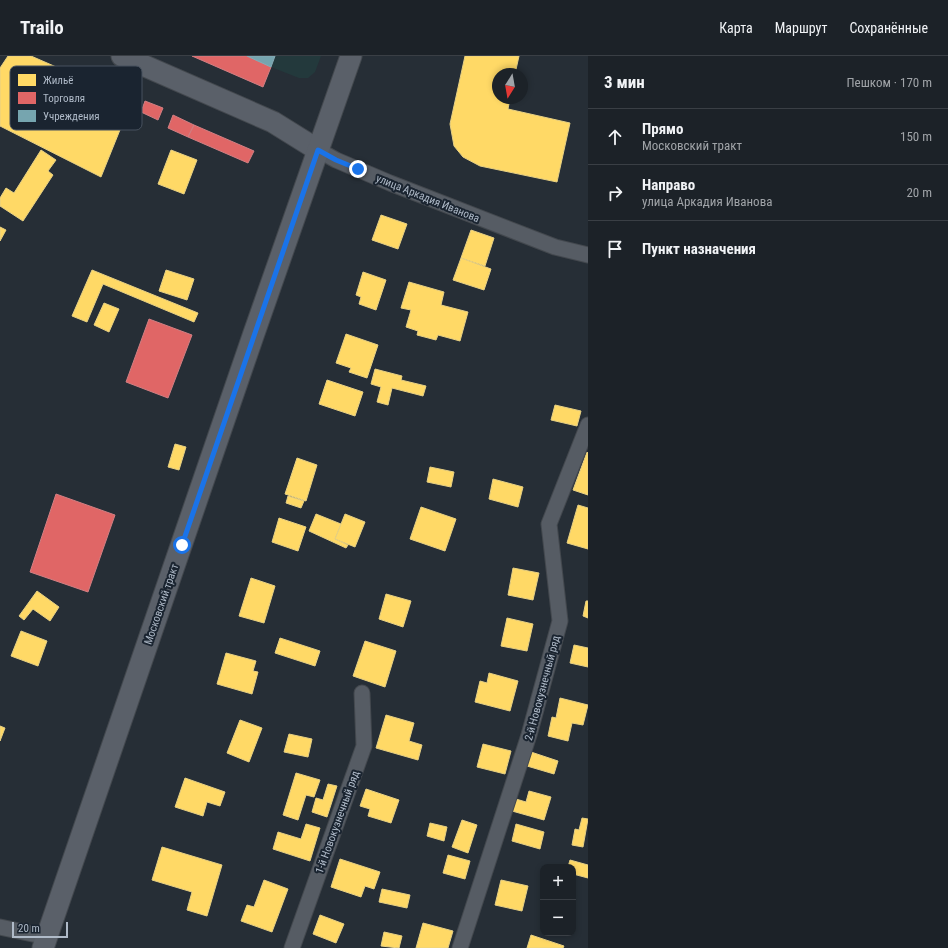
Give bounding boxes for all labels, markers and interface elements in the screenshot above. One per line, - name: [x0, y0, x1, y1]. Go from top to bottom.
- text: Trailo: [20, 16, 64, 39]
- text: Карта: [719, 20, 753, 36]
- text: Маршрут: [775, 20, 827, 36]
- text: Сохранённые: [849, 20, 928, 36]
- legend: [10, 66, 142, 130]
- north arrow: [492, 68, 528, 104]
- text: 3 мин: [604, 72, 645, 92]
- text: Жильё: [43, 74, 73, 87]
- text: Пешком · 170 m: [846, 75, 932, 90]
- text: Торговля: [43, 92, 85, 105]
- text: Учреждения: [43, 110, 100, 123]
- text: Прямо: [642, 120, 683, 138]
- icon: ahead: [604, 126, 626, 148]
- text: 150 m: [900, 129, 932, 144]
- text: Московский тракт: [642, 138, 742, 153]
- route end: [349, 160, 367, 178]
- street label: улица Аркадия Иванова: [374, 172, 481, 225]
- text: Направо: [642, 176, 695, 194]
- icon: right: [604, 182, 626, 204]
- text: 20 m: [906, 185, 932, 200]
- text: улица Аркадия Иванова: [642, 194, 772, 209]
- icon: arrive: [604, 238, 626, 260]
- text: Пункт назначения: [642, 240, 756, 258]
- route start: [173, 536, 191, 554]
- street label: Московский тракт: [142, 562, 181, 646]
- street label: 2-й Новокузнечный ряд: [522, 634, 563, 742]
- street label: 1-й Новокузнечный ряд: [313, 769, 362, 875]
- map controls: [540, 864, 576, 936]
- button: +: [540, 864, 576, 900]
- button: −: [540, 900, 576, 936]
- scale bar: [12, 920, 68, 939]
- text: 20 m: [18, 922, 40, 935]

